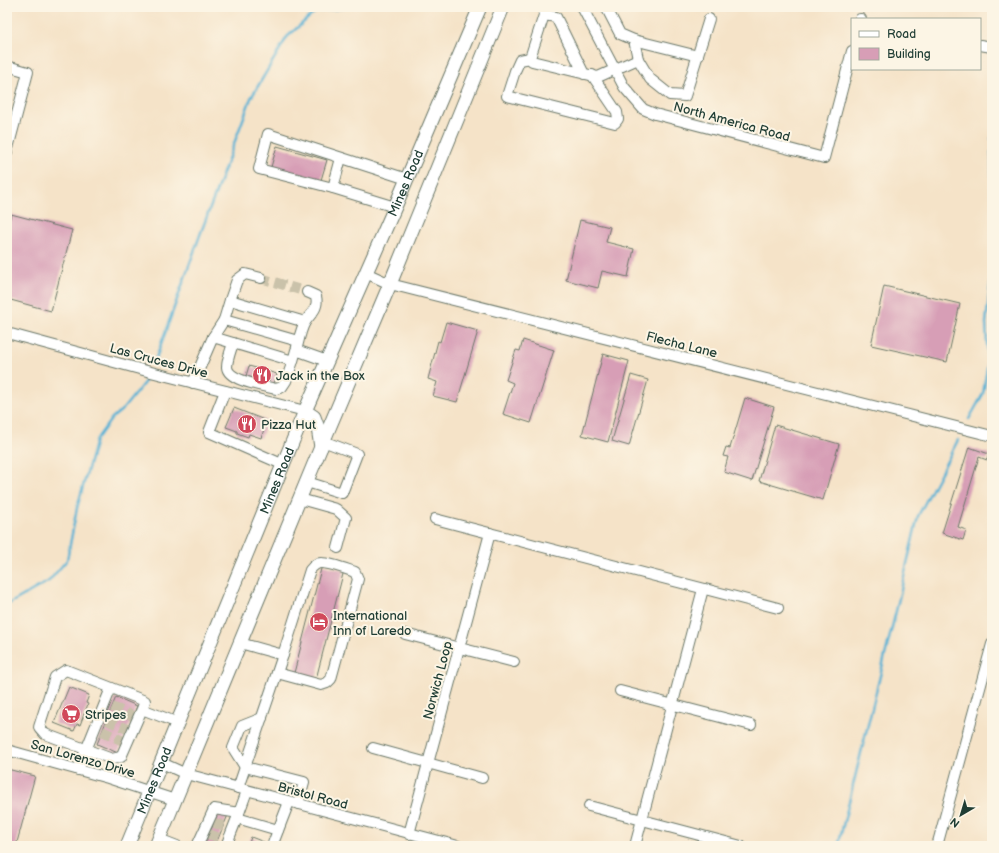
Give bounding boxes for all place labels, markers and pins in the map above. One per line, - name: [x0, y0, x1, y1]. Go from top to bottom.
- restaurant icon: Jack in the Box: [251, 364, 273, 386]
- place label: Jack in the Box: [276, 368, 365, 384]
- restaurant icon: Pizza Hut: [236, 413, 258, 435]
- place label: Pizza Hut: [261, 417, 316, 433]
- place label: International Inn of Laredo: [333, 608, 411, 639]
- hotel icon: International Inn of Laredo: [308, 611, 330, 633]
- supermarket icon: Stripes: [60, 703, 82, 725]
- place label: Stripes: [85, 707, 127, 723]

